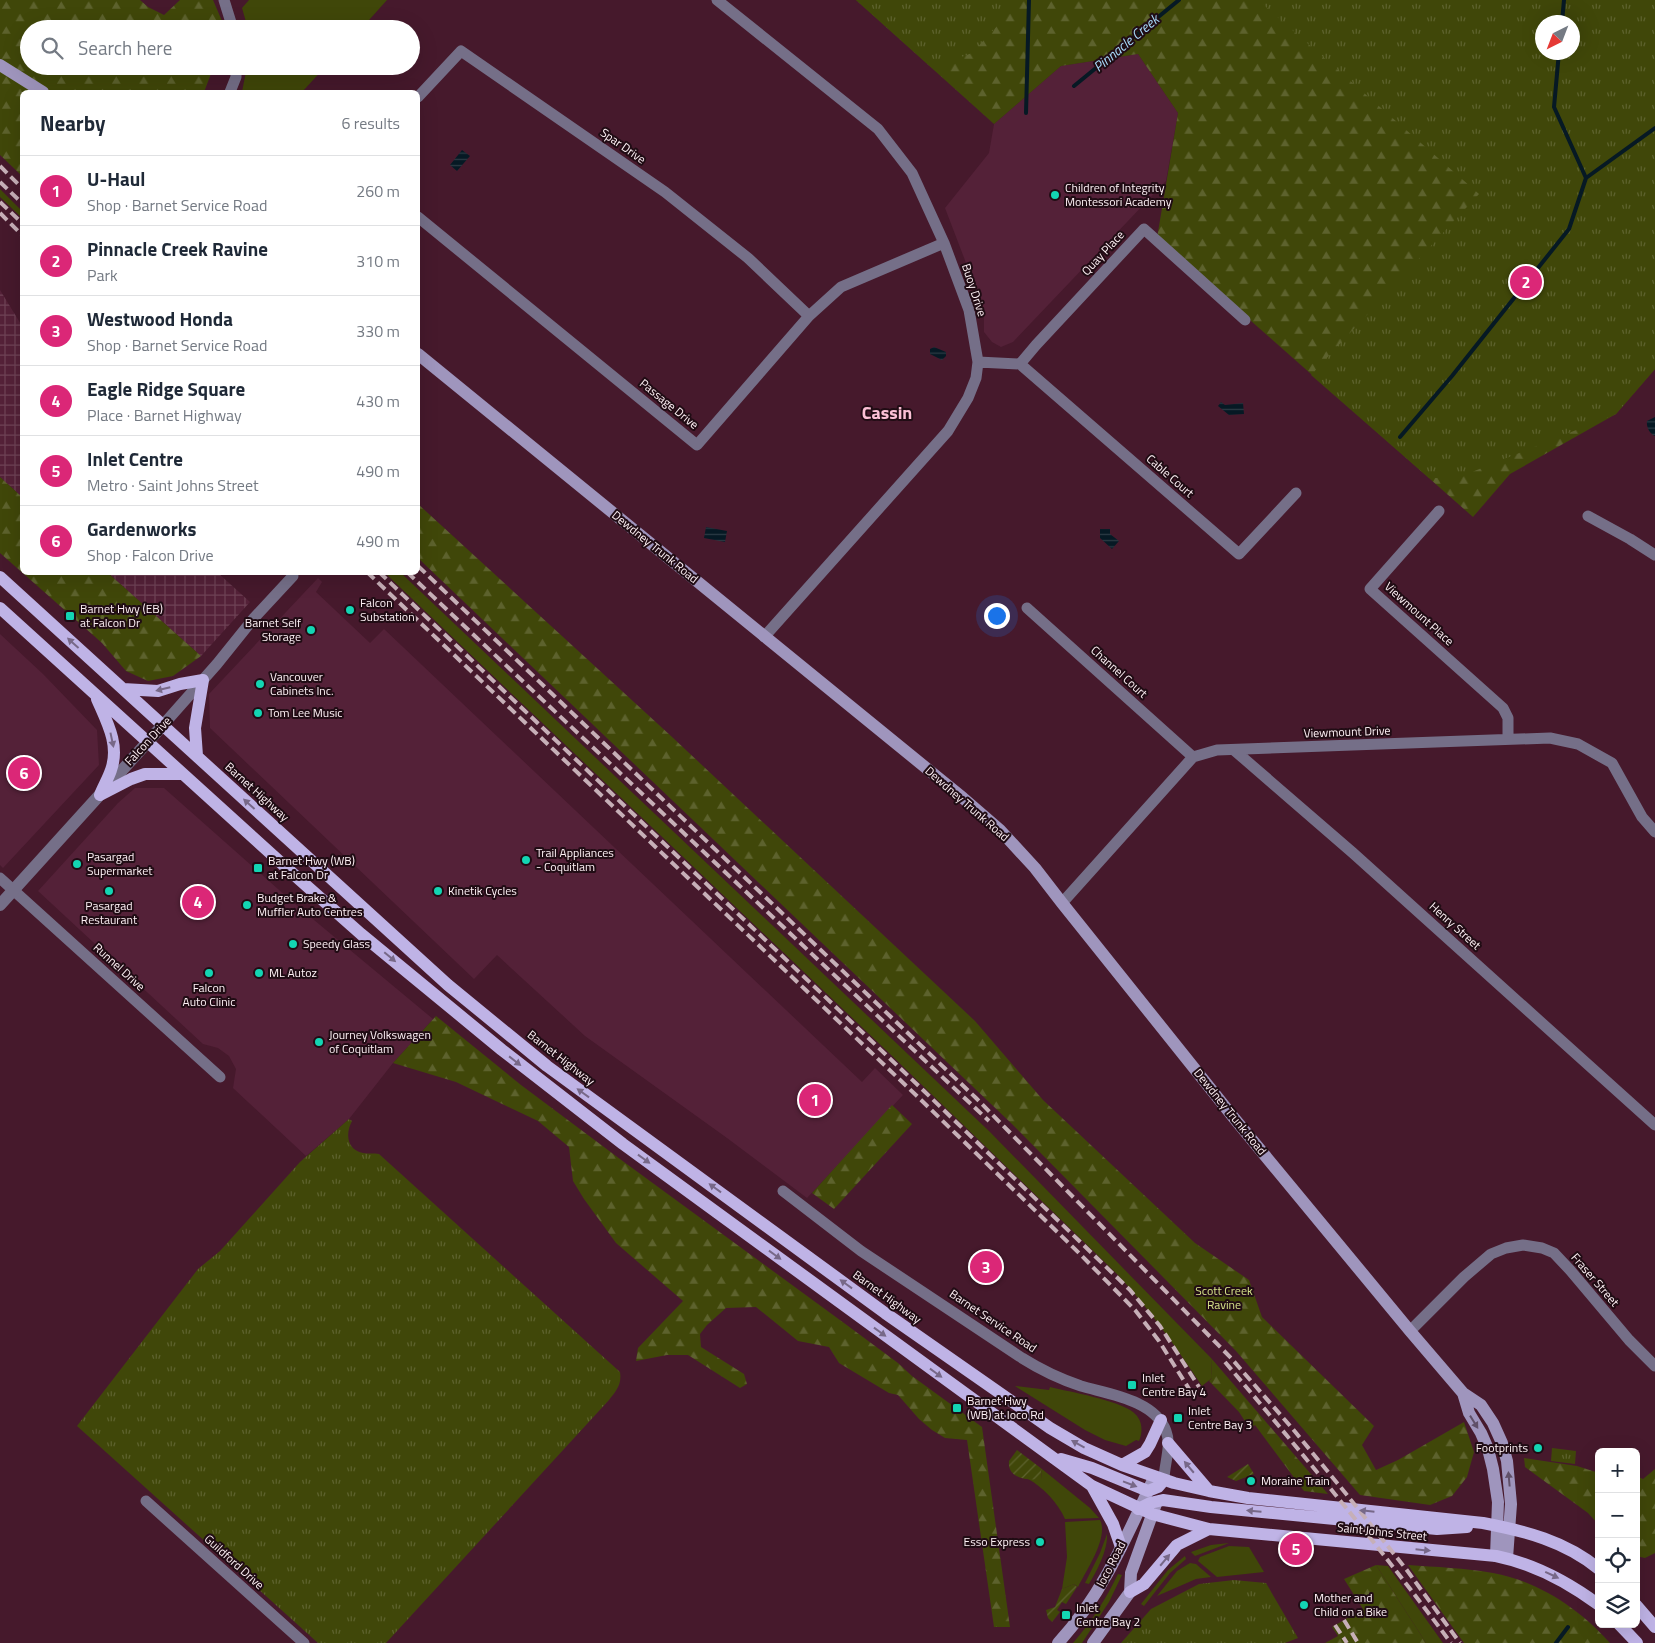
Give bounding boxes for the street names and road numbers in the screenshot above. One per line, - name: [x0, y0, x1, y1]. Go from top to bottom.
- street label: Spar Drive: [597, 123, 650, 168]
- street label: Quay Place: [1077, 226, 1129, 280]
- street label: Buoy Drive: [957, 261, 992, 319]
- street label: Passage Drive: [636, 374, 703, 433]
- street label: Cable Court: [1142, 449, 1199, 502]
- street label: Dewdney Trunk Road: [608, 506, 703, 588]
- street label: Viewmount Place: [1380, 577, 1458, 650]
- street label: Channel Court: [1087, 641, 1153, 703]
- street label: Falcon Drive: [120, 712, 176, 770]
- street label: Viewmount Drive: [1303, 720, 1391, 743]
- street label: Barnet Highway: [221, 757, 294, 826]
- street label: Dewdney Trunk Road: [921, 761, 1014, 846]
- street label: Henry Street: [1425, 897, 1486, 955]
- street label: Runnel Drive: [89, 938, 150, 995]
- street label: Barnet Highway: [524, 1025, 599, 1090]
- street label: Dewdney Trunk Road: [1189, 1064, 1271, 1159]
- street label: Fraser Street: [1567, 1249, 1625, 1311]
- street label: Barnet Highway: [849, 1265, 926, 1328]
- street label: Barnet Service Road: [946, 1284, 1041, 1357]
- street label: Saint Johns Street: [1336, 1517, 1429, 1546]
- street label: Guildford Drive: [200, 1529, 269, 1594]
- street label: Ioco Road: [1091, 1537, 1130, 1590]

